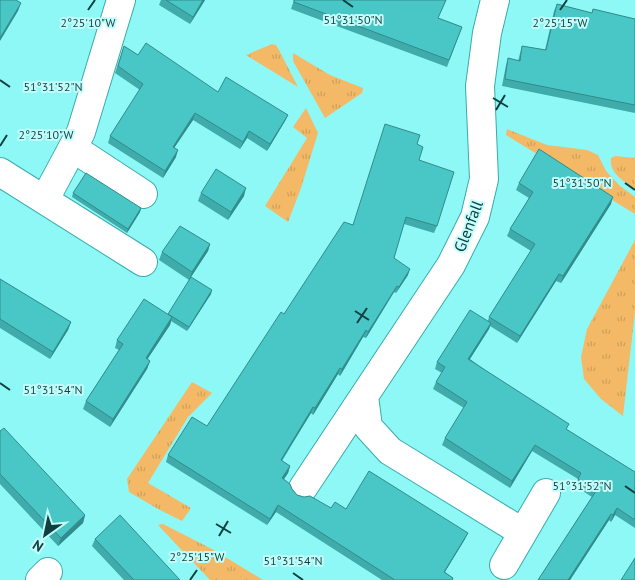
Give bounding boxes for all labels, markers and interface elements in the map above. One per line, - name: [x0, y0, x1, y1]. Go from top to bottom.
- text: 51°31'50"N: [323, 12, 383, 27]
- text: 2°25'10"W: [61, 15, 115, 30]
- text: 2°25'15"W: [533, 15, 587, 30]
- text: 51°31'52"N: [23, 79, 83, 94]
- text: 2°25'10"W: [19, 127, 73, 142]
- text: 51°31'50"N: [552, 175, 612, 190]
- street label: Glenfall: [449, 197, 487, 255]
- text: 51°31'54"N: [23, 382, 83, 397]
- text: 51°31'52"N: [552, 478, 612, 493]
- north arrow: [20, 510, 70, 560]
- text: N: [29, 536, 47, 556]
- text: 2°25'15"W: [170, 549, 224, 564]
- text: 51°31'54"N: [263, 553, 323, 568]

